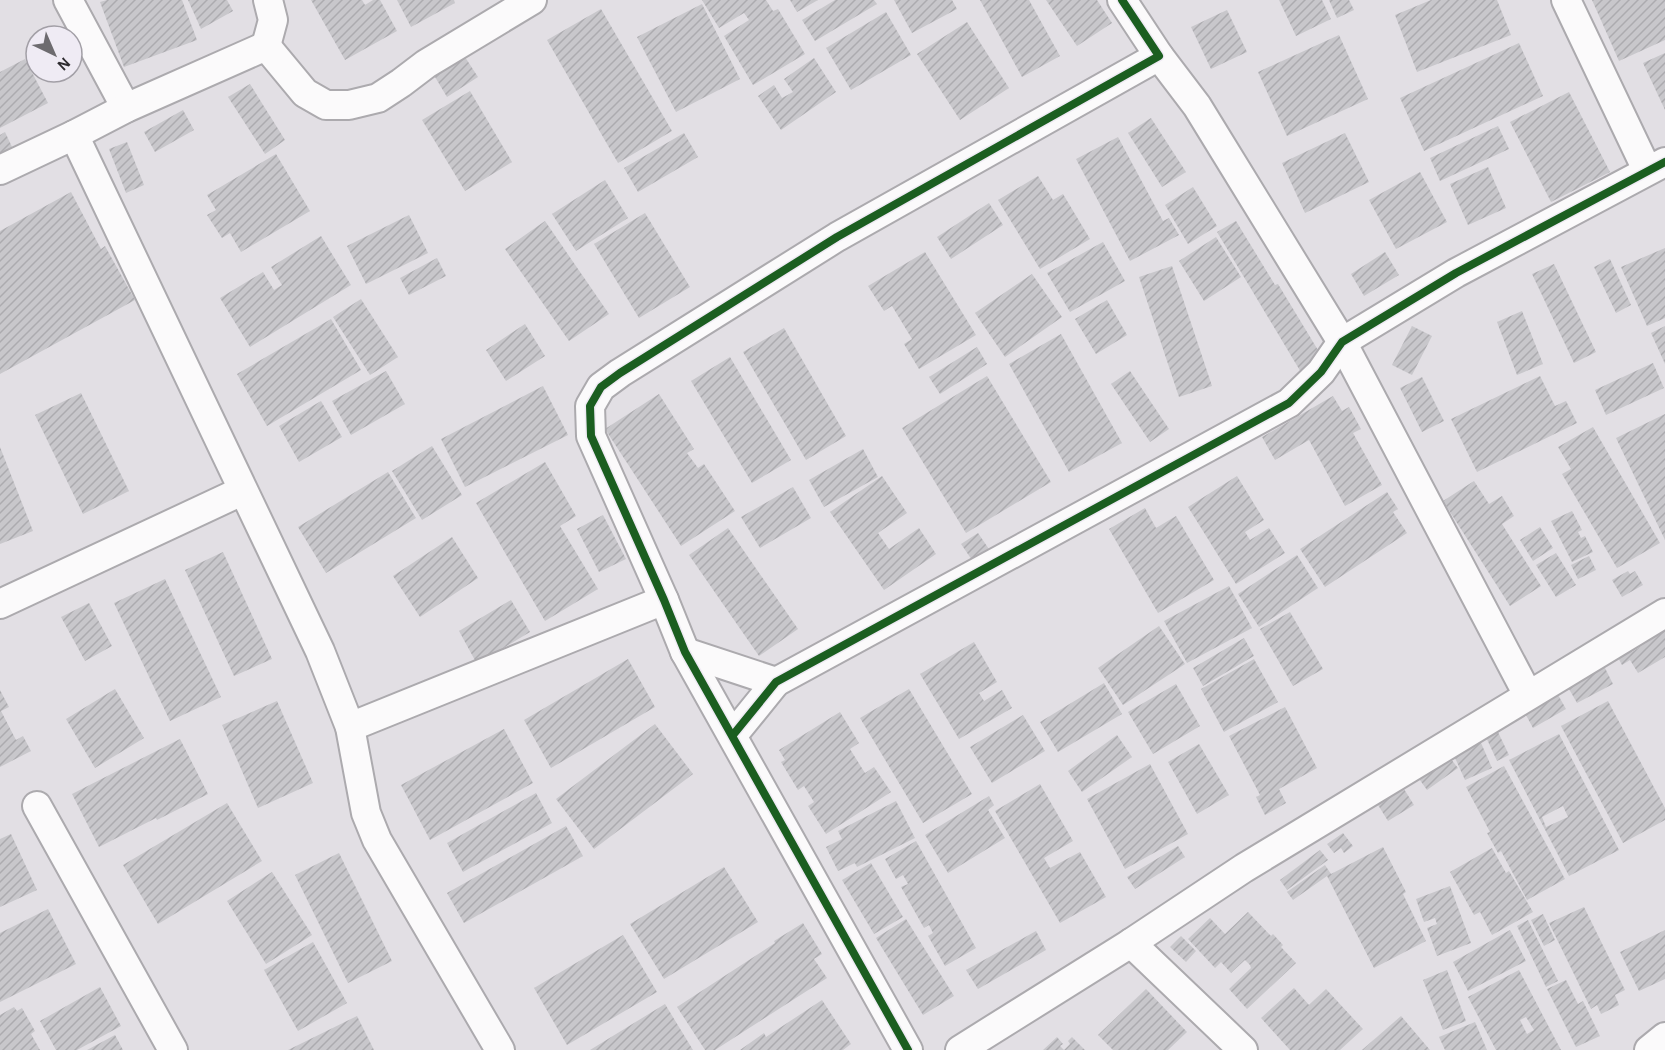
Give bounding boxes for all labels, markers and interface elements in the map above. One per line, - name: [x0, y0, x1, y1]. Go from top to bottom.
- north arrow: [24, 24, 84, 84]
- text: N: [54, 54, 73, 74]

